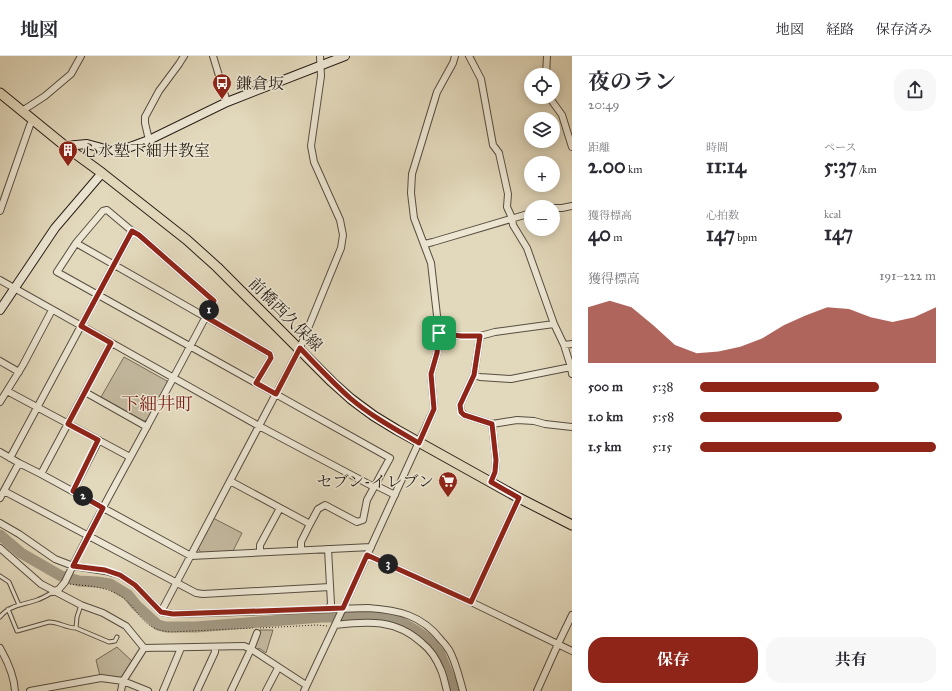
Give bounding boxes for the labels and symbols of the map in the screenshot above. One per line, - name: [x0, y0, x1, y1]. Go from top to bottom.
- bus stop icon: 鎌倉坂: [211, 72, 233, 100]
- place label: 鎌倉坂: [236, 74, 284, 93]
- building icon: 心水塾下細井教室: [57, 139, 79, 167]
- place label: 心水塾下細井教室: [82, 141, 210, 160]
- street label: 前橋西久保線: [245, 274, 326, 355]
- pin: 1: [199, 300, 219, 320]
- pin: [422, 316, 456, 350]
- district label: 下細井町: [121, 393, 193, 415]
- supermarket icon: セブン-イレブン: [437, 470, 459, 498]
- place label: セブン-イレブン: [317, 472, 434, 491]
- pin: 2: [73, 486, 93, 506]
- pin: 3: [378, 554, 398, 574]

